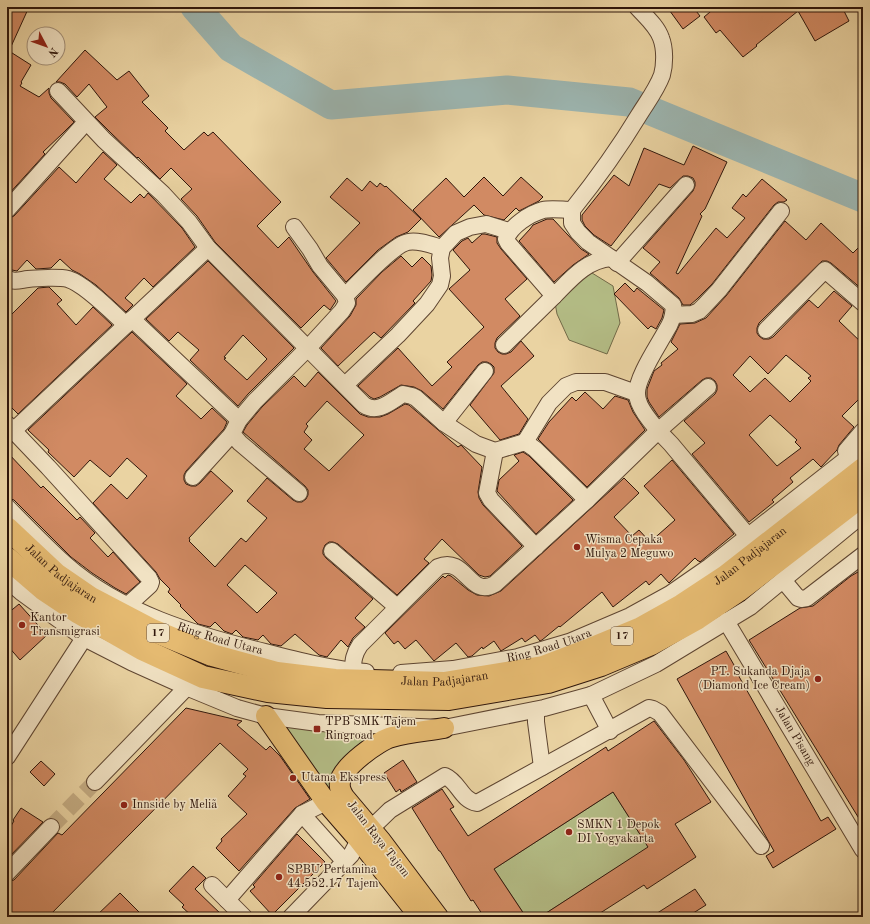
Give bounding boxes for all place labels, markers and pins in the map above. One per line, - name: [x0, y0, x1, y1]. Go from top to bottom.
- place label: Wisma Cepaka Mulya 2 Meguwo: [585, 534, 673, 560]
- marker: Wisma Cepaka Mulya 2 Meguwo: [572, 542, 582, 552]
- place label: Kantor Transmigrasi: [30, 612, 100, 638]
- marker: Kantor Transmigrasi: [17, 620, 27, 630]
- place label: PT. Sukanda Djaja (Diamond Ice Cream): [698, 666, 810, 692]
- marker: PT. Sukanda Djaja (Diamond Ice Cream): [813, 674, 823, 684]
- place label: TPB SMK Tajem Ringroad: [325, 716, 417, 742]
- marker: TPB SMK Tajem Ringroad: [312, 724, 322, 734]
- place label: Utama Ekspress: [301, 772, 386, 784]
- marker: Utama Ekspress: [288, 773, 298, 783]
- place label: Innside by Meliã: [132, 799, 217, 811]
- marker: Innside by Meliã: [119, 800, 129, 810]
- place label: SMKN 1 Depok DI Yogyakarta: [577, 819, 660, 845]
- marker: SMKN 1 Depok DI Yogyakarta: [564, 827, 574, 837]
- place label: SPBU Pertamina 44.552.17 Tajem: [287, 864, 379, 890]
- marker: SPBU Pertamina 44.552.17 Tajem: [274, 872, 284, 882]

